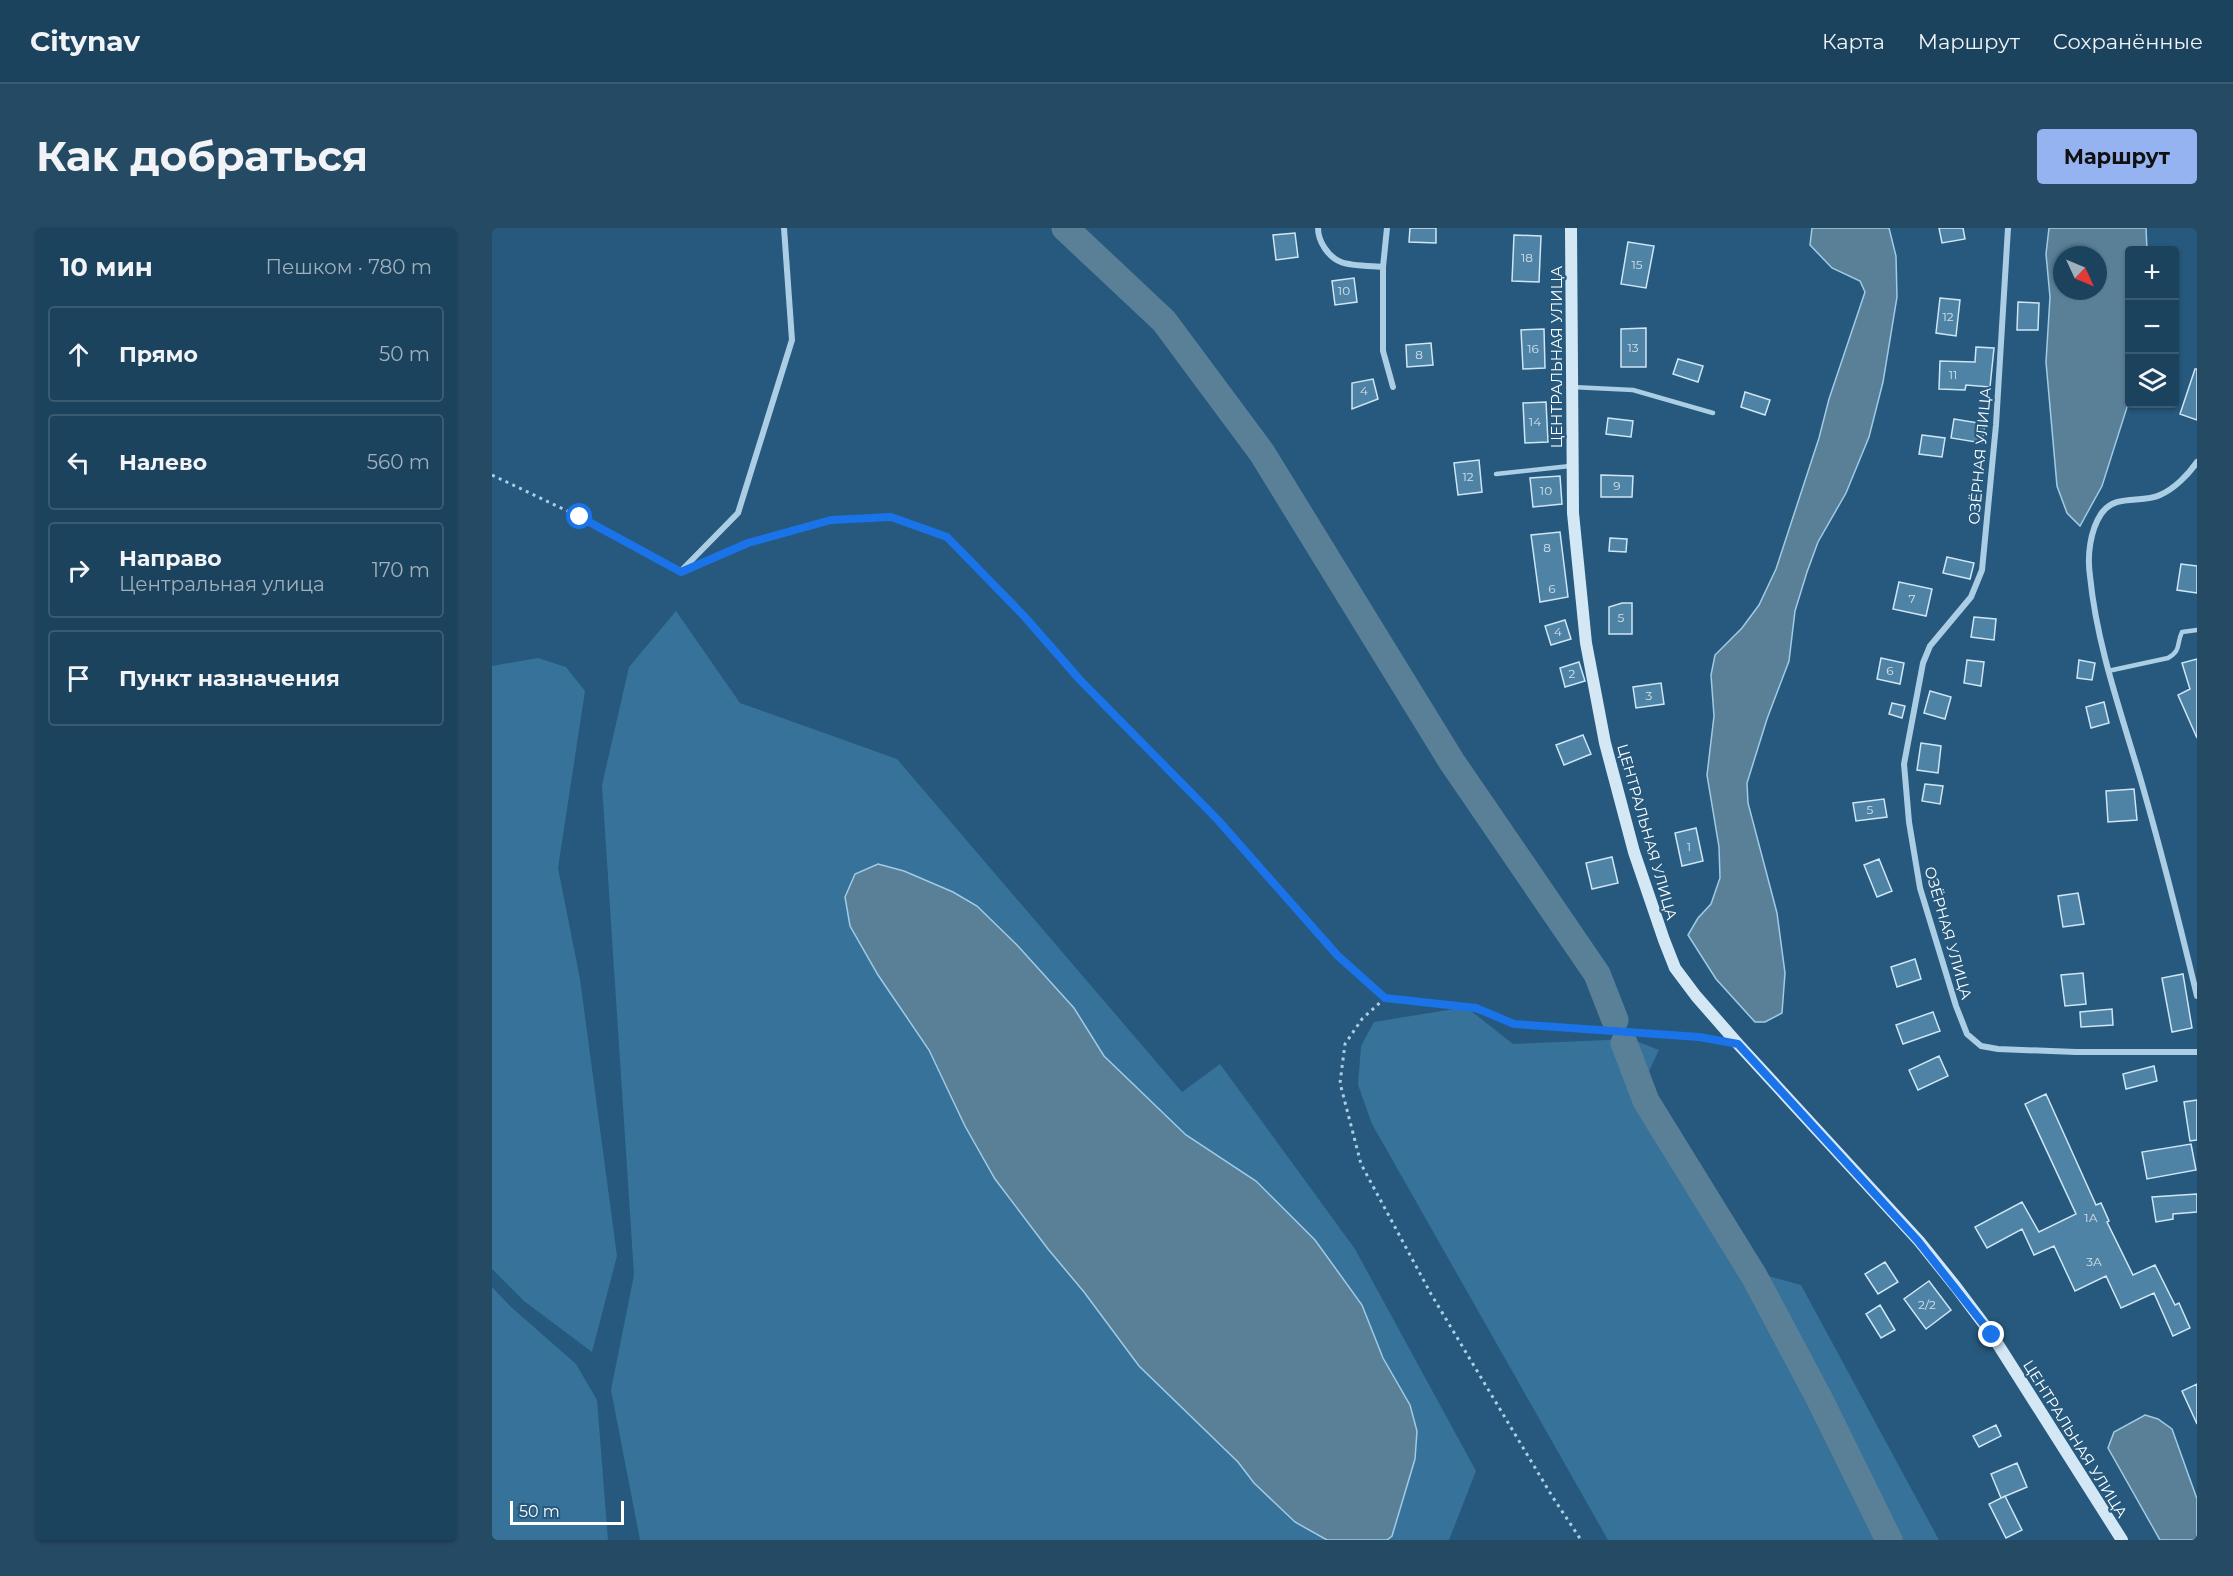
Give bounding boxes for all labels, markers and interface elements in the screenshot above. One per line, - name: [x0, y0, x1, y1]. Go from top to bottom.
- text: Citynav: [30, 24, 140, 58]
- text: Карта: [1822, 29, 1885, 54]
- text: Маршрут: [1918, 29, 2020, 54]
- text: Сохранённые: [2053, 29, 2203, 54]
- button: Маршрут: [2037, 129, 2197, 184]
- text: Как добраться: [36, 130, 368, 182]
- north arrow: [2053, 246, 2107, 300]
- map controls: [2125, 246, 2179, 408]
- button: +: [2125, 246, 2179, 300]
- house number: 18: [1521, 250, 1533, 265]
- text: 10 мин: [60, 251, 153, 283]
- text: Пешком · 780 m: [265, 255, 432, 279]
- house number: 15: [1631, 257, 1643, 272]
- street label: ЦЕНТРАЛЬНАЯ УЛИЦА: [1547, 266, 1566, 448]
- house number: 10: [1338, 283, 1350, 298]
- button: −: [2125, 300, 2179, 354]
- house number: 12: [1942, 309, 1954, 324]
- icon: ahead: [62, 338, 95, 371]
- house number: 13: [1627, 340, 1639, 355]
- text: Прямо: [119, 341, 198, 368]
- house number: 16: [1527, 341, 1539, 356]
- text: 50 m: [379, 342, 430, 366]
- house number: 8: [1415, 347, 1423, 362]
- button: layers: [2125, 354, 2179, 408]
- house number: 11: [1949, 367, 1957, 382]
- house number: 4: [1360, 383, 1368, 398]
- street label: ОЗЁРНАЯ УЛИЦА: [1964, 387, 1995, 525]
- house number: 14: [1529, 414, 1541, 429]
- icon: left: [62, 446, 95, 479]
- text: Налево: [119, 449, 207, 476]
- text: 560 m: [367, 450, 430, 474]
- house number: 12: [1462, 469, 1474, 484]
- house number: 9: [1613, 478, 1621, 493]
- house number: 10: [1540, 483, 1552, 498]
- route start: [566, 503, 592, 529]
- house number: 8: [1543, 540, 1551, 555]
- text: Направо: [119, 545, 222, 572]
- icon: right: [62, 554, 95, 587]
- text: 170 m: [372, 558, 430, 582]
- text: Центральная улица: [119, 572, 325, 596]
- house number: 6: [1548, 581, 1556, 596]
- house number: 7: [1908, 591, 1916, 606]
- house number: 5: [1618, 610, 1625, 625]
- house number: 4: [1554, 624, 1562, 639]
- icon: arrive: [62, 662, 95, 695]
- house number: 6: [1886, 663, 1894, 678]
- text: Пункт назначения: [119, 665, 340, 692]
- house number: 2: [1569, 666, 1576, 681]
- house number: 3: [1646, 688, 1653, 703]
- street label: ЦЕНТРАЛЬНАЯ УЛИЦА: [1613, 742, 1682, 922]
- house number: 5: [1867, 802, 1874, 817]
- house number: 1: [1687, 839, 1691, 854]
- street label: ОЗЁРНАЯ УЛИЦА: [1920, 864, 1977, 1002]
- house number: 1А: [2084, 1210, 2098, 1225]
- house number: 3А: [2086, 1254, 2102, 1269]
- house number: 2/2: [1918, 1297, 1936, 1312]
- route end: [1978, 1321, 2004, 1347]
- street label: ЦЕНТРАЛЬНАЯ УЛИЦА: [2019, 1356, 2132, 1521]
- scale bar: [510, 1498, 624, 1526]
- text: 50 m: [519, 1502, 560, 1521]

